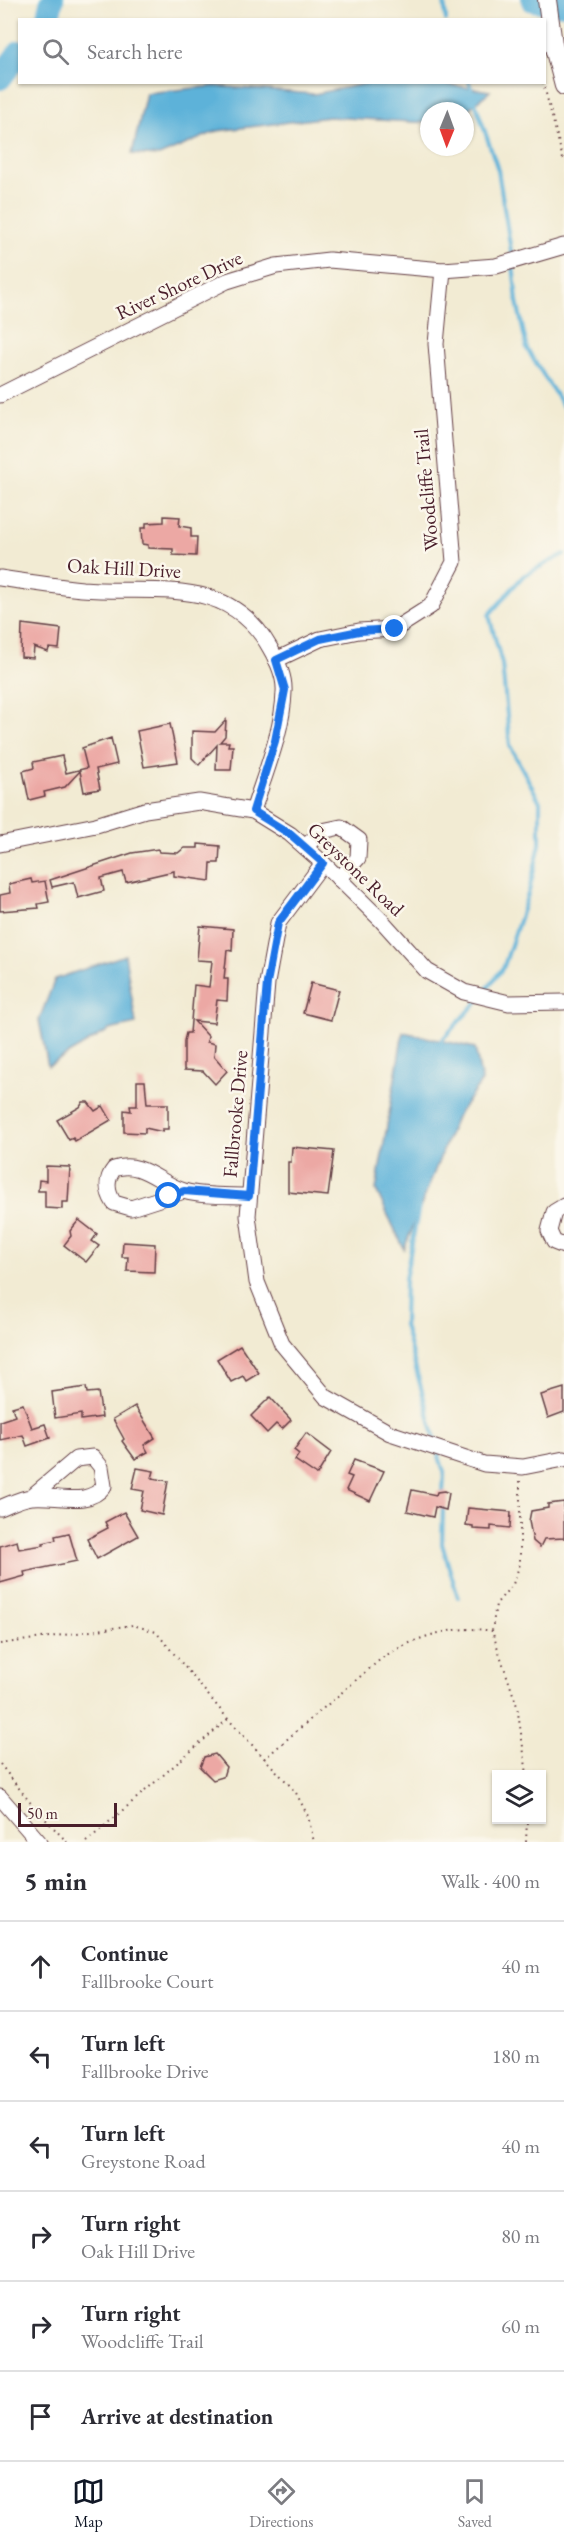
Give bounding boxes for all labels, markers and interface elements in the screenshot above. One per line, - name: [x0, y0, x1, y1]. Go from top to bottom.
- search box: [18, 18, 546, 84]
- icon: search: [39, 35, 72, 68]
- text: Search here: [87, 37, 182, 66]
- north arrow: [420, 102, 474, 156]
- street label: River Shore Drive: [112, 244, 247, 326]
- street label: Woodcliffe Trail: [408, 428, 444, 552]
- street label: Oak Hill Drive: [66, 552, 182, 584]
- route end: [381, 615, 407, 641]
- street label: Greystone Road: [302, 816, 411, 922]
- street label: Fallbrooke Drive: [216, 1049, 254, 1179]
- route start: [155, 1182, 181, 1208]
- map controls: [492, 1770, 546, 1824]
- button: layers: [492, 1770, 546, 1824]
- scale bar: [18, 1800, 117, 1828]
- text: 50 m: [27, 1803, 58, 1824]
- text: 5 min: [24, 1864, 87, 1898]
- text: Walk · 400 m: [441, 1868, 540, 1894]
- text: Continue: [81, 1939, 168, 1968]
- icon: ahead: [24, 1950, 57, 1983]
- text: 40 m: [501, 1953, 540, 1979]
- text: Fallbrooke Court: [81, 1968, 213, 1994]
- text: Turn left: [81, 2029, 165, 2058]
- icon: left: [24, 2040, 57, 2073]
- text: 180 m: [492, 2043, 540, 2069]
- text: Fallbrooke Drive: [81, 2058, 209, 2084]
- text: Turn left: [81, 2119, 165, 2148]
- icon: left: [24, 2130, 57, 2163]
- text: 40 m: [501, 2133, 540, 2159]
- text: Greystone Road: [81, 2148, 206, 2174]
- text: Turn right: [81, 2209, 180, 2238]
- icon: right: [24, 2220, 57, 2253]
- text: 80 m: [501, 2223, 540, 2249]
- text: Oak Hill Drive: [81, 2238, 195, 2264]
- text: Turn right: [81, 2299, 180, 2328]
- icon: right: [24, 2310, 57, 2343]
- text: 60 m: [501, 2313, 540, 2339]
- text: Woodcliffe Trail: [81, 2328, 204, 2354]
- icon: arrive: [24, 2400, 57, 2433]
- text: Arrive at destination: [81, 2402, 273, 2431]
- tab: Map: [72, 2475, 105, 2532]
- tab: Directions: [249, 2475, 314, 2532]
- tab: Saved: [458, 2475, 492, 2532]

